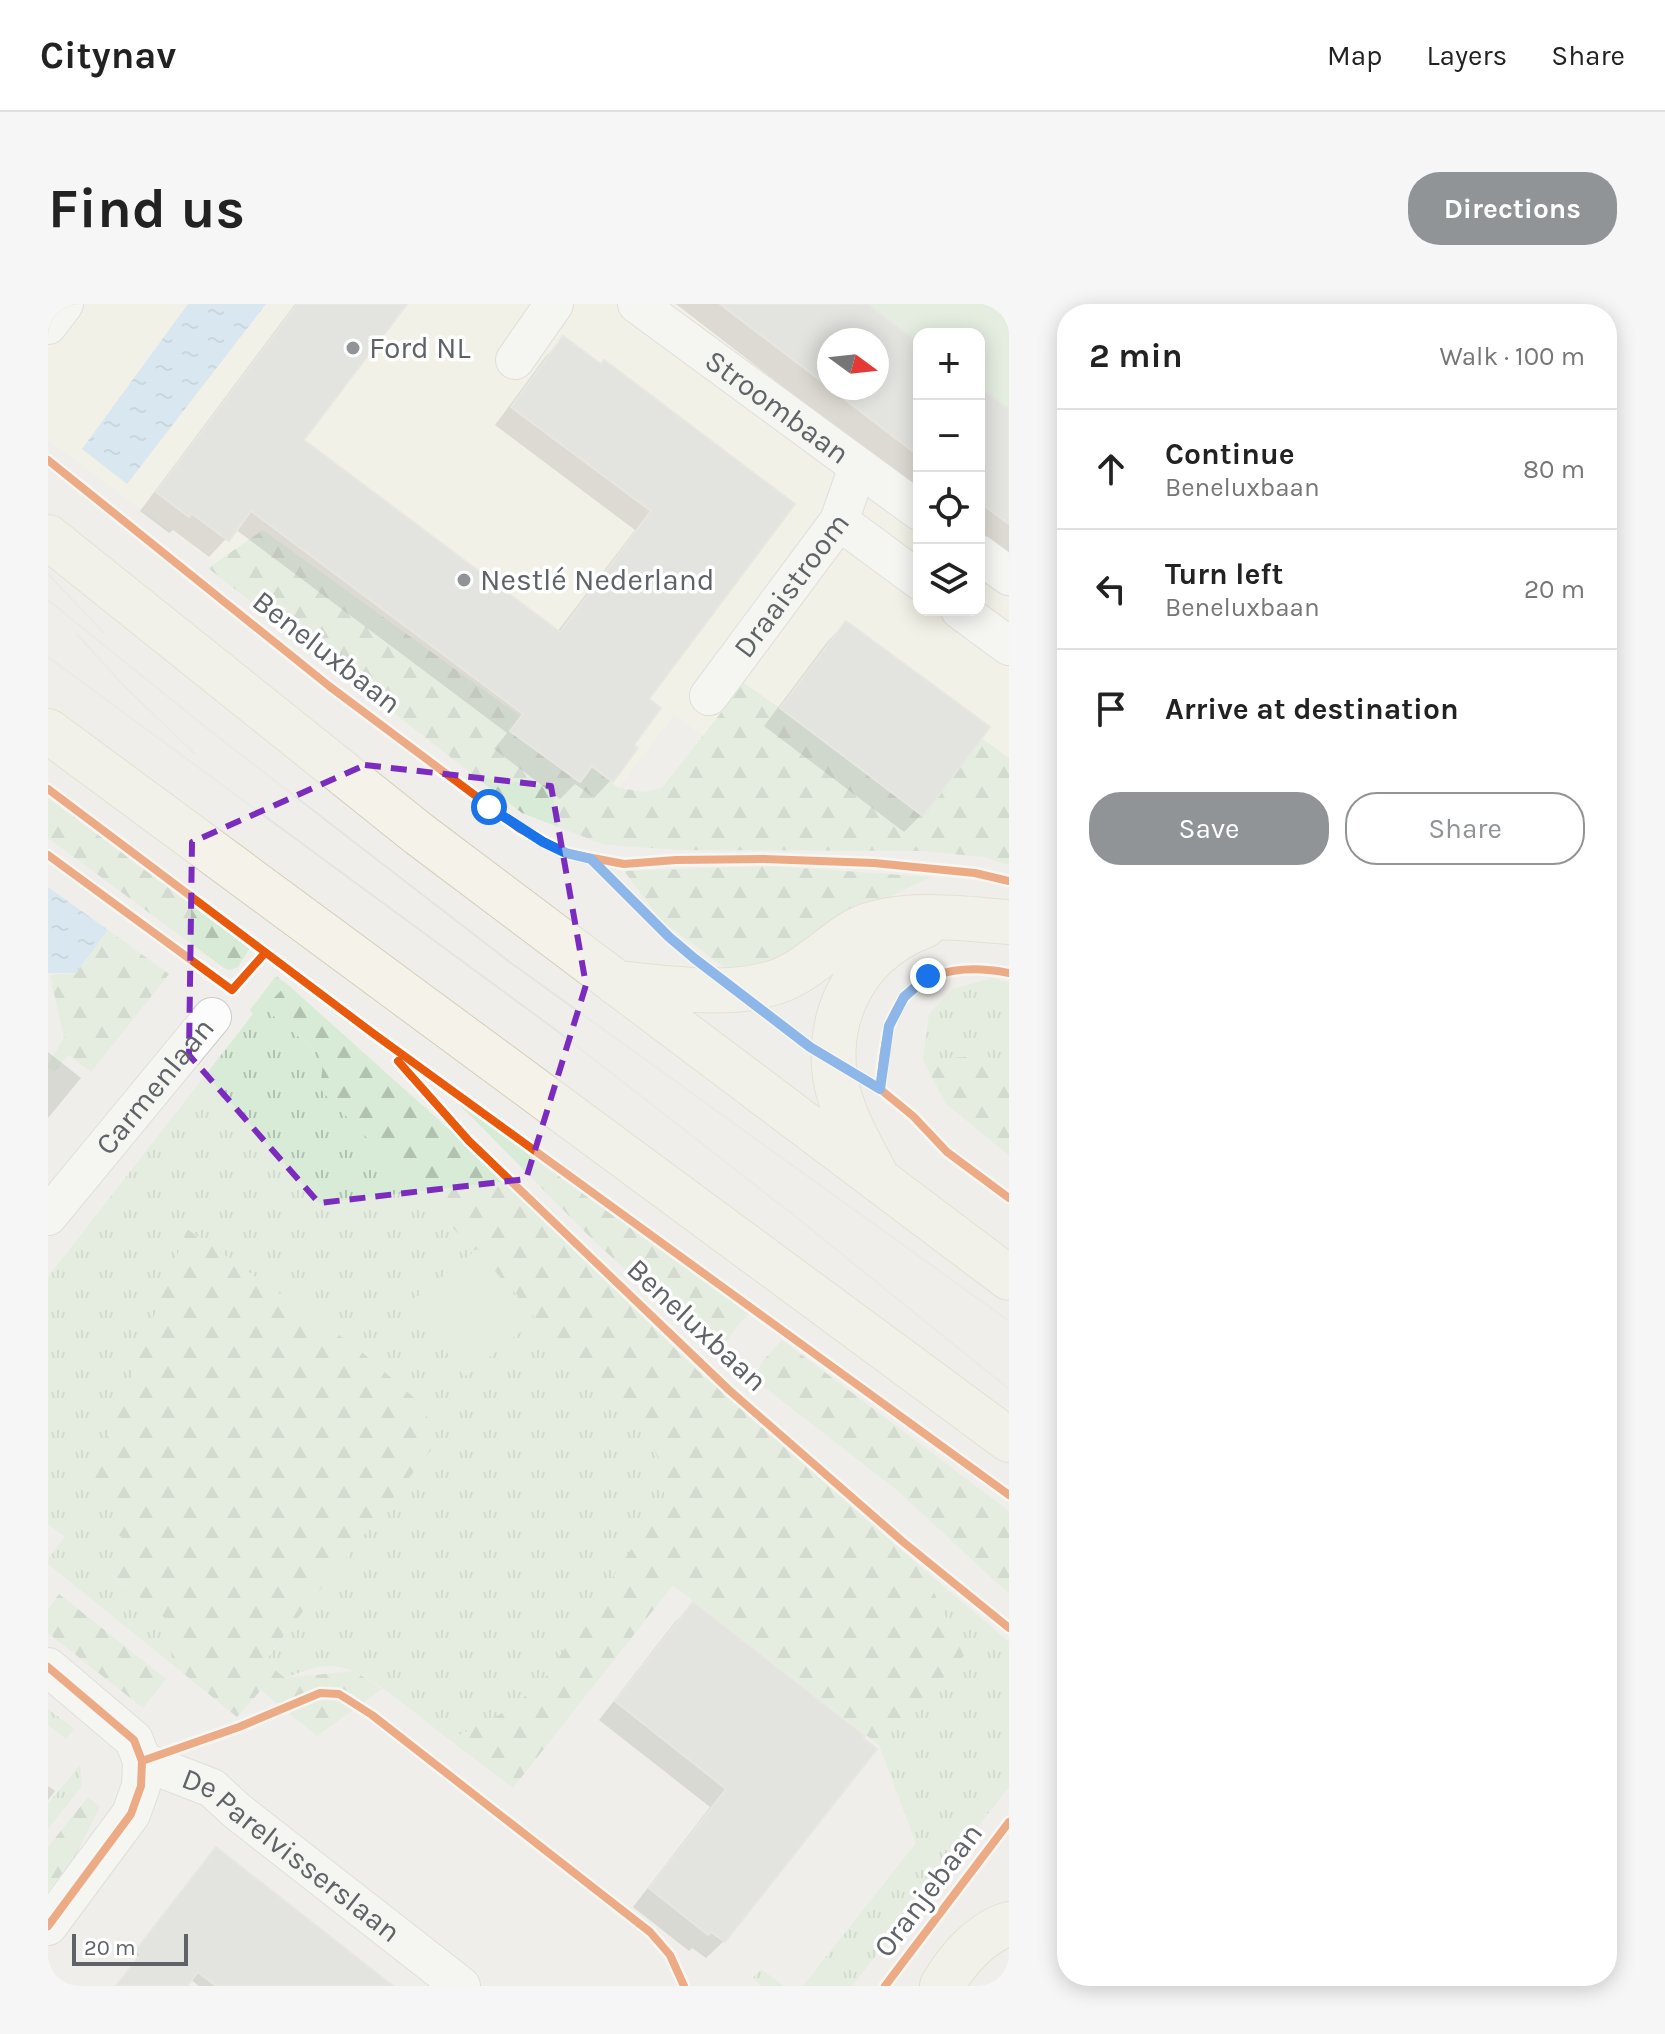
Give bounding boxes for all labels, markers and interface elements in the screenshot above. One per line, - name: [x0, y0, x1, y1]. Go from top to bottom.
- text: Citynav: [40, 33, 176, 78]
- text: Map: [1327, 39, 1382, 72]
- text: Layers: [1426, 39, 1507, 72]
- text: Share: [1551, 39, 1625, 72]
- button: Directions: [1408, 172, 1617, 245]
- text: Find us: [48, 176, 245, 241]
- north arrow: [817, 328, 889, 400]
- map controls: [913, 328, 985, 616]
- button: +: [913, 328, 985, 400]
- place label: Ford NL: [369, 330, 471, 366]
- text: 2 min: [1089, 336, 1183, 376]
- marker: Ford NL: [344, 339, 362, 357]
- text: Walk · 100 m: [1439, 341, 1585, 372]
- street label: Stroombaan: [698, 342, 856, 472]
- button: −: [913, 400, 985, 472]
- text: Continue: [1165, 436, 1295, 472]
- icon: ahead: [1089, 447, 1133, 491]
- text: 80 m: [1523, 454, 1585, 485]
- button: locate: [913, 472, 985, 544]
- text: Beneluxbaan: [1165, 472, 1320, 503]
- street label: Draaistroom: [726, 506, 857, 665]
- button: layers: [913, 544, 985, 616]
- text: Turn left: [1165, 556, 1283, 592]
- place label: Nestlé Nederland: [480, 562, 715, 598]
- icon: left: [1089, 567, 1133, 611]
- marker: Nestlé Nederland: [455, 571, 473, 589]
- text: 20 m: [1524, 574, 1585, 605]
- street label: Beneluxbaan: [246, 583, 408, 721]
- text: Beneluxbaan: [1165, 592, 1320, 623]
- icon: arrive: [1089, 687, 1133, 731]
- text: Arrive at destination: [1165, 691, 1459, 727]
- route start: [471, 789, 507, 825]
- button: Save: [1089, 792, 1329, 865]
- button: Share: [1345, 792, 1585, 865]
- route end: [910, 958, 946, 994]
- street label: Carmenlaan: [88, 1011, 222, 1162]
- street label: Beneluxbaan: [619, 1251, 775, 1399]
- street label: De Parelvisserslaan: [177, 1760, 408, 1950]
- street label: Oranjebaan: [866, 1816, 990, 1964]
- scale bar: [72, 1930, 188, 1966]
- text: 20 m: [84, 1935, 136, 1961]

